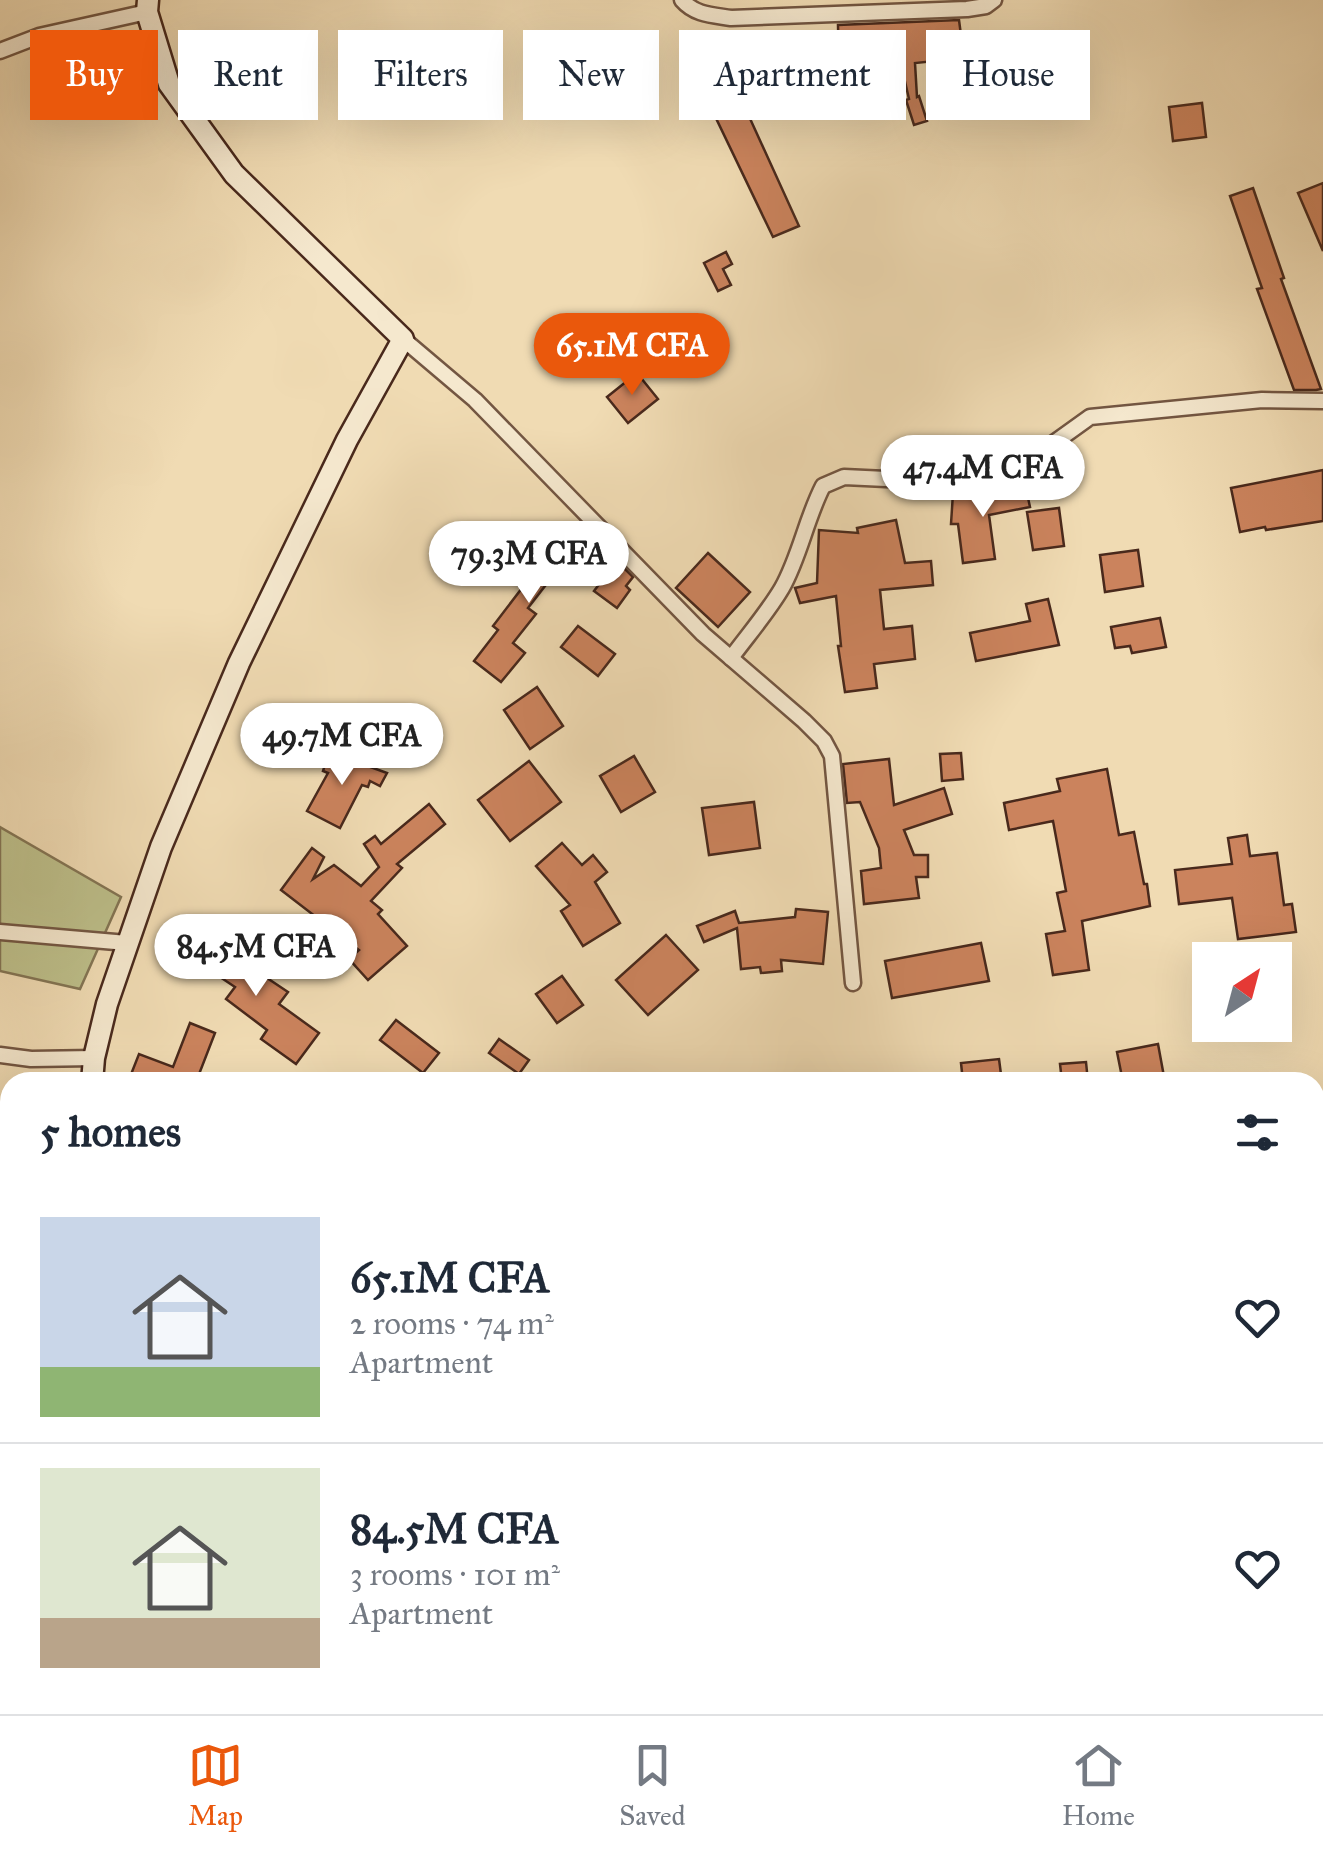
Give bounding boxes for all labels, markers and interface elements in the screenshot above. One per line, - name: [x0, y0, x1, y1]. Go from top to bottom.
- chip: Buy: [30, 30, 158, 120]
- chip: Rent: [178, 30, 318, 120]
- chip: Filters: [338, 30, 503, 120]
- chip: New: [523, 30, 659, 120]
- chip: Apartment: [679, 30, 906, 120]
- chip: House: [926, 30, 1090, 120]
- pin: 65.1M CFA: [518, 313, 746, 398]
- text: 65.1M CFA: [556, 326, 708, 365]
- pin: 47.4M CFA: [869, 435, 1097, 520]
- text: 47.4M CFA: [903, 448, 1063, 487]
- pin: 79.3M CFA: [415, 521, 643, 606]
- text: 79.3M CFA: [451, 534, 607, 573]
- pin: 49.7M CFA: [228, 703, 456, 788]
- text: 49.7M CFA: [262, 716, 422, 755]
- pin: 84.5M CFA: [142, 914, 370, 999]
- text: 84.5M CFA: [176, 927, 336, 966]
- north arrow: [1192, 942, 1292, 1042]
- map controls: [1192, 942, 1292, 1042]
- icon: filters: [1230, 1105, 1285, 1160]
- text: 5 homes: [40, 1106, 181, 1158]
- text: 65.1M CFA: [350, 1252, 550, 1304]
- icon: home: [120, 1257, 240, 1377]
- icon: heart: [1230, 1290, 1285, 1345]
- text: 2 rooms · 74 m²: [350, 1304, 554, 1343]
- text: Apartment: [350, 1343, 493, 1382]
- text: 84.5M CFA: [350, 1503, 559, 1555]
- icon: home: [120, 1508, 240, 1628]
- icon: heart: [1230, 1541, 1285, 1596]
- text: 3 rooms · 101 m²: [350, 1555, 560, 1594]
- text: Apartment: [350, 1594, 493, 1633]
- tab: Map: [188, 1738, 243, 1833]
- tab: Saved: [619, 1738, 686, 1833]
- tab: Home: [1062, 1738, 1135, 1833]

